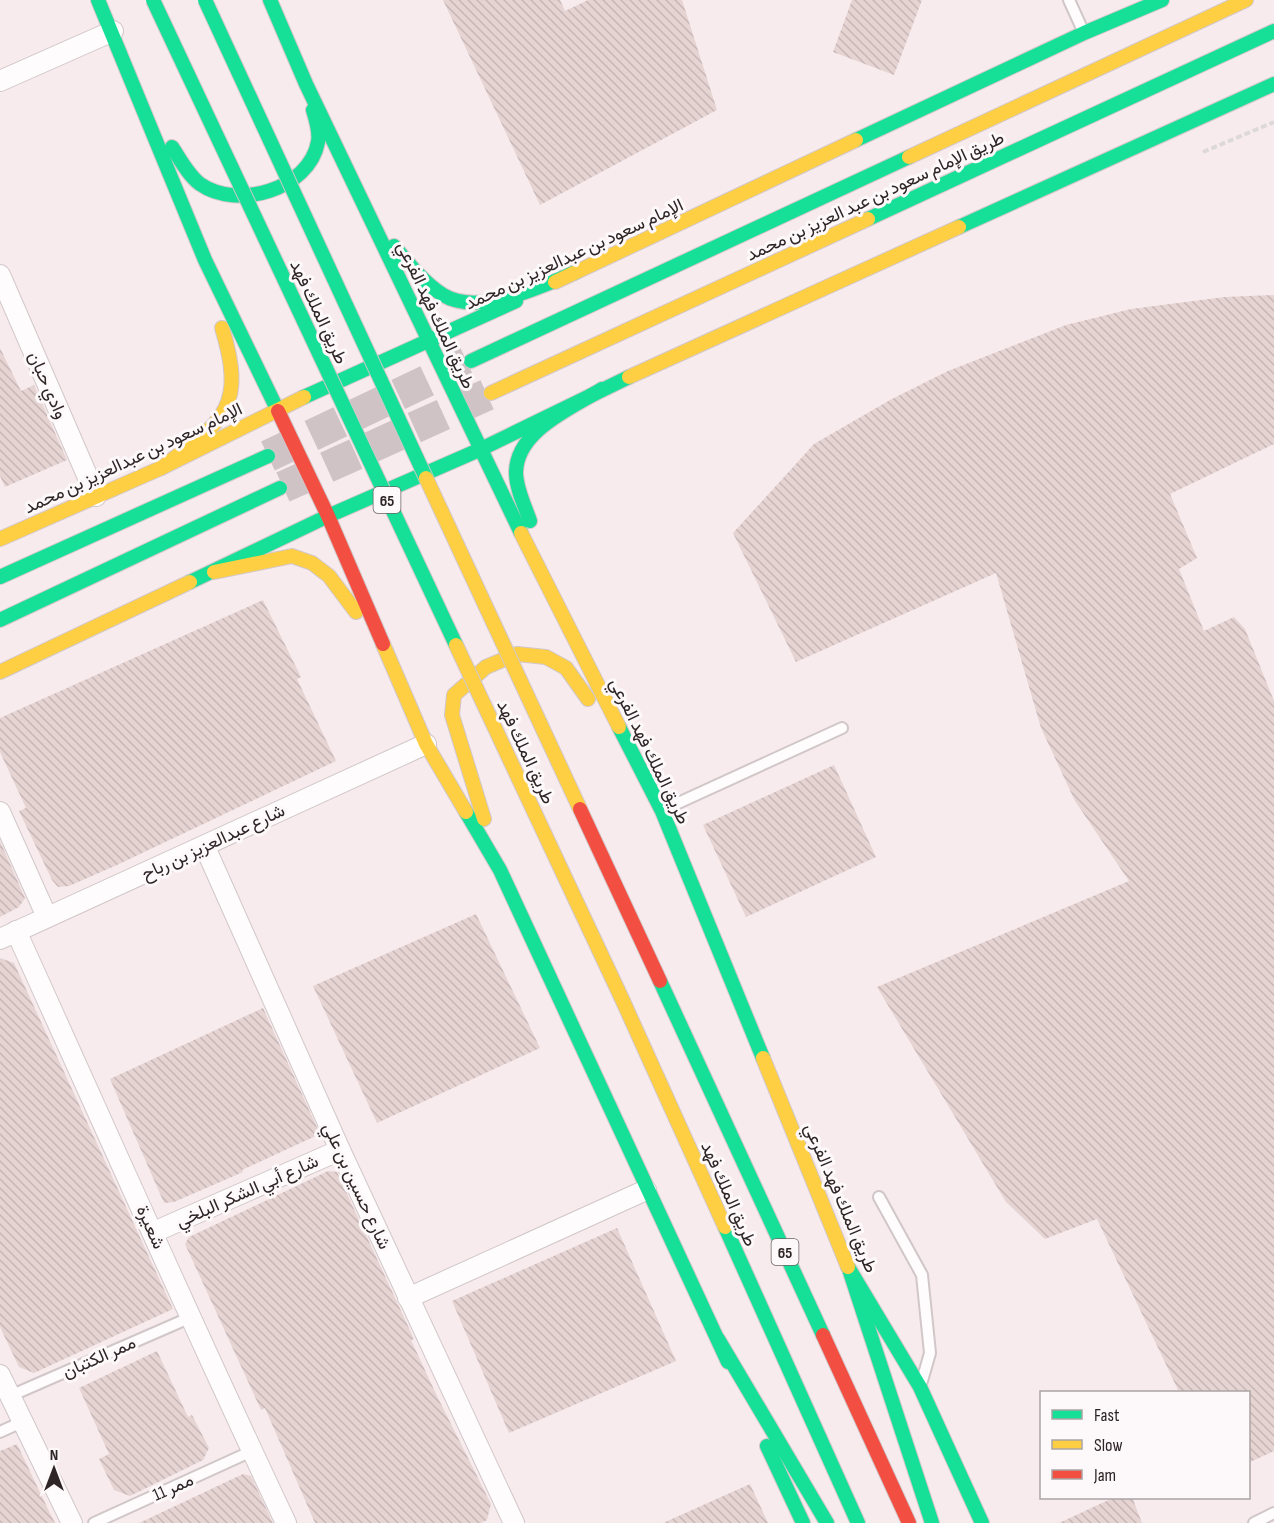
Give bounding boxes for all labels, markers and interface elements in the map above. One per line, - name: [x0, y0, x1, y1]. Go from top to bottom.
- street label: طريق الإمام سعود بن عبد العزيز بن محمد: [743, 127, 1008, 266]
- street label: الإمام سعود بن عبدالعزيز بن محمد: [462, 195, 687, 315]
- street label: طريق الملك فهد الفرعي: [389, 238, 479, 394]
- street label: طريق الملك فهد: [285, 257, 352, 368]
- street label: وادي حبان: [20, 348, 72, 424]
- street label: الإمام سعود بن عبدالعزيز بن محمد: [21, 399, 246, 519]
- road number: 65: [374, 487, 400, 513]
- street label: طريق الملك فهد الفرعي: [601, 675, 694, 830]
- street label: طريق الملك فهد: [492, 697, 559, 808]
- street label: شارع عبدالعزيز بن رباح: [138, 800, 289, 886]
- street label: شارع حسين بن علي: [314, 1120, 395, 1255]
- street label: طريق الملك فهد الفرعي: [796, 1120, 882, 1278]
- street label: طريق الملك فهد: [696, 1139, 761, 1250]
- street label: شارع أبي الشكر البلخي: [173, 1151, 323, 1236]
- street label: شعيرة: [132, 1202, 169, 1252]
- road number: 65: [772, 1239, 798, 1265]
- street label: ممر الكتبان: [59, 1332, 139, 1383]
- legend: [1040, 1391, 1250, 1499]
- text: Fast: [1094, 1405, 1120, 1426]
- text: Slow: [1094, 1435, 1123, 1456]
- north arrow: [24, 1439, 84, 1499]
- text: N: [50, 1446, 58, 1465]
- text: Jam: [1093, 1465, 1116, 1486]
- street label: ممر 11: [150, 1469, 197, 1506]

